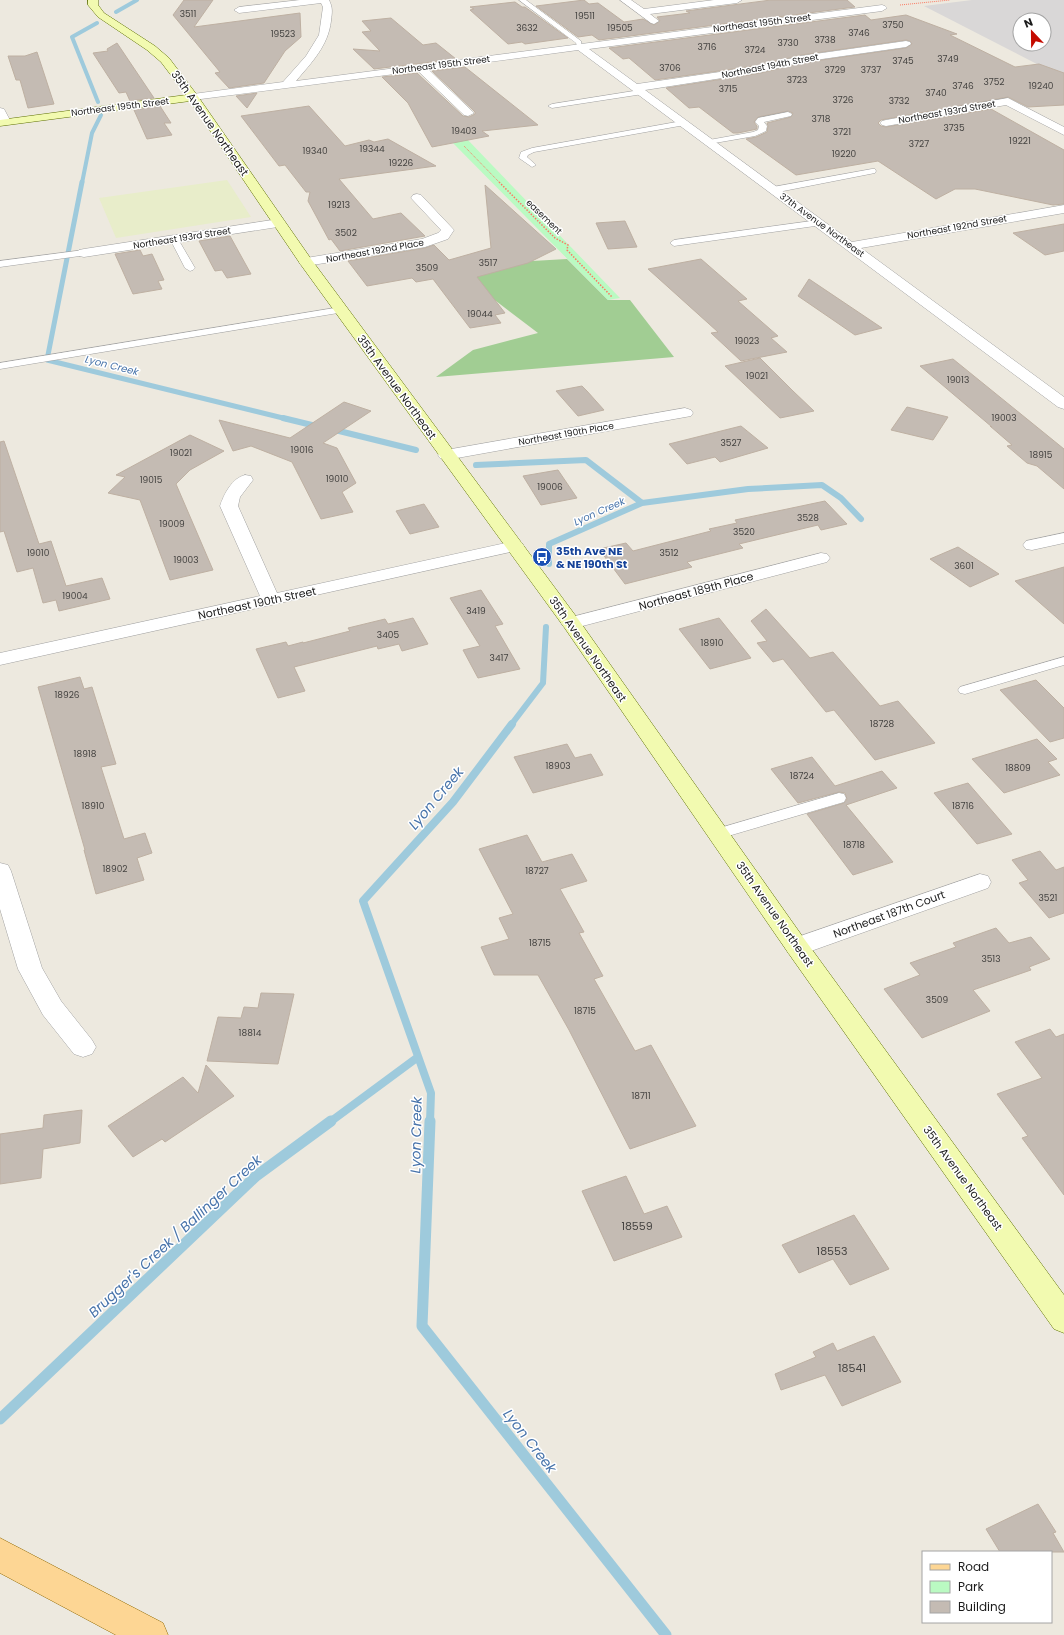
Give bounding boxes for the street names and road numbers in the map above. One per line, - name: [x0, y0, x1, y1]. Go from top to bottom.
- street label: Northeast 195th Street: [712, 11, 812, 35]
- street label: Northeast 194th Street: [720, 51, 820, 81]
- street label: Northeast 195th Street: [391, 53, 491, 77]
- street label: 35th Avenue Northeast: [167, 67, 253, 179]
- street label: Northeast 195th Street: [70, 95, 170, 119]
- street label: Northeast 193rd Street: [897, 98, 997, 126]
- street label: 37th Avenue Northeast: [777, 190, 867, 260]
- street label: easement: [523, 197, 565, 237]
- street label: Northeast 192nd Street: [906, 212, 1008, 242]
- street label: Northeast 193rd Street: [132, 224, 232, 252]
- street label: Northeast 192nd Place: [325, 236, 425, 266]
- street label: 35th Avenue Northeast: [354, 332, 440, 442]
- street label: Northeast 190th Place: [517, 420, 615, 448]
- street label: Northeast 189th Place: [637, 568, 755, 614]
- street label: Northeast 190th Street: [196, 583, 318, 623]
- street label: 35th Avenue Northeast: [545, 593, 631, 705]
- street label: 35th Avenue Northeast: [732, 858, 818, 970]
- street label: Northeast 187th Court: [831, 886, 947, 942]
- street label: 35th Avenue Northeast: [920, 1123, 1006, 1233]

